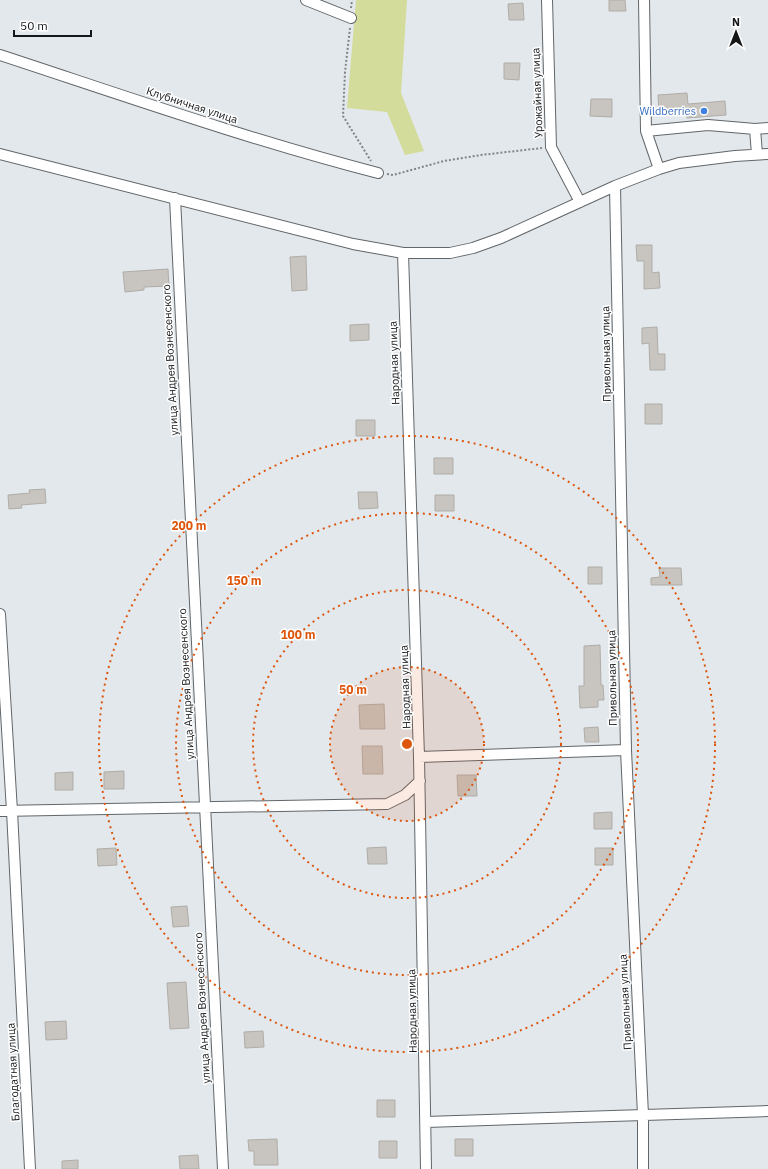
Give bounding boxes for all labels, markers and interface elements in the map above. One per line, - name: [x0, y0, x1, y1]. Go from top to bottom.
- scale bar: [14, 12, 91, 38]
- north arrow: [716, 12, 756, 52]
- text: N: [732, 15, 740, 29]
- text: 50 m: [20, 18, 48, 33]
- street label: Урожайная улица: [528, 47, 546, 138]
- street label: Клубничная улица: [144, 84, 240, 126]
- place label: Wildberries: [639, 104, 696, 118]
- marker: Wildberries: [699, 106, 709, 116]
- street label: улица Андрея Вознесенского: [159, 284, 181, 436]
- street label: Привольная улица: [598, 306, 614, 402]
- street label: Народная улица: [386, 321, 402, 405]
- text: 200 m: [171, 518, 207, 533]
- text: 150 m: [226, 573, 262, 588]
- street label: улица Андрея Вознесенского: [175, 608, 197, 760]
- text: 100 m: [280, 627, 316, 642]
- street label: Привольная улица: [604, 630, 620, 726]
- street label: Народная улица: [397, 645, 413, 729]
- text: 50 m: [339, 682, 367, 697]
- centre of rings: [400, 737, 414, 751]
- street label: улица Андрея Вознесенского: [191, 932, 213, 1084]
- street label: Привольная улица: [615, 954, 635, 1050]
- street label: Народная улица: [404, 969, 420, 1053]
- street label: Благодатная улица: [3, 1022, 23, 1122]

